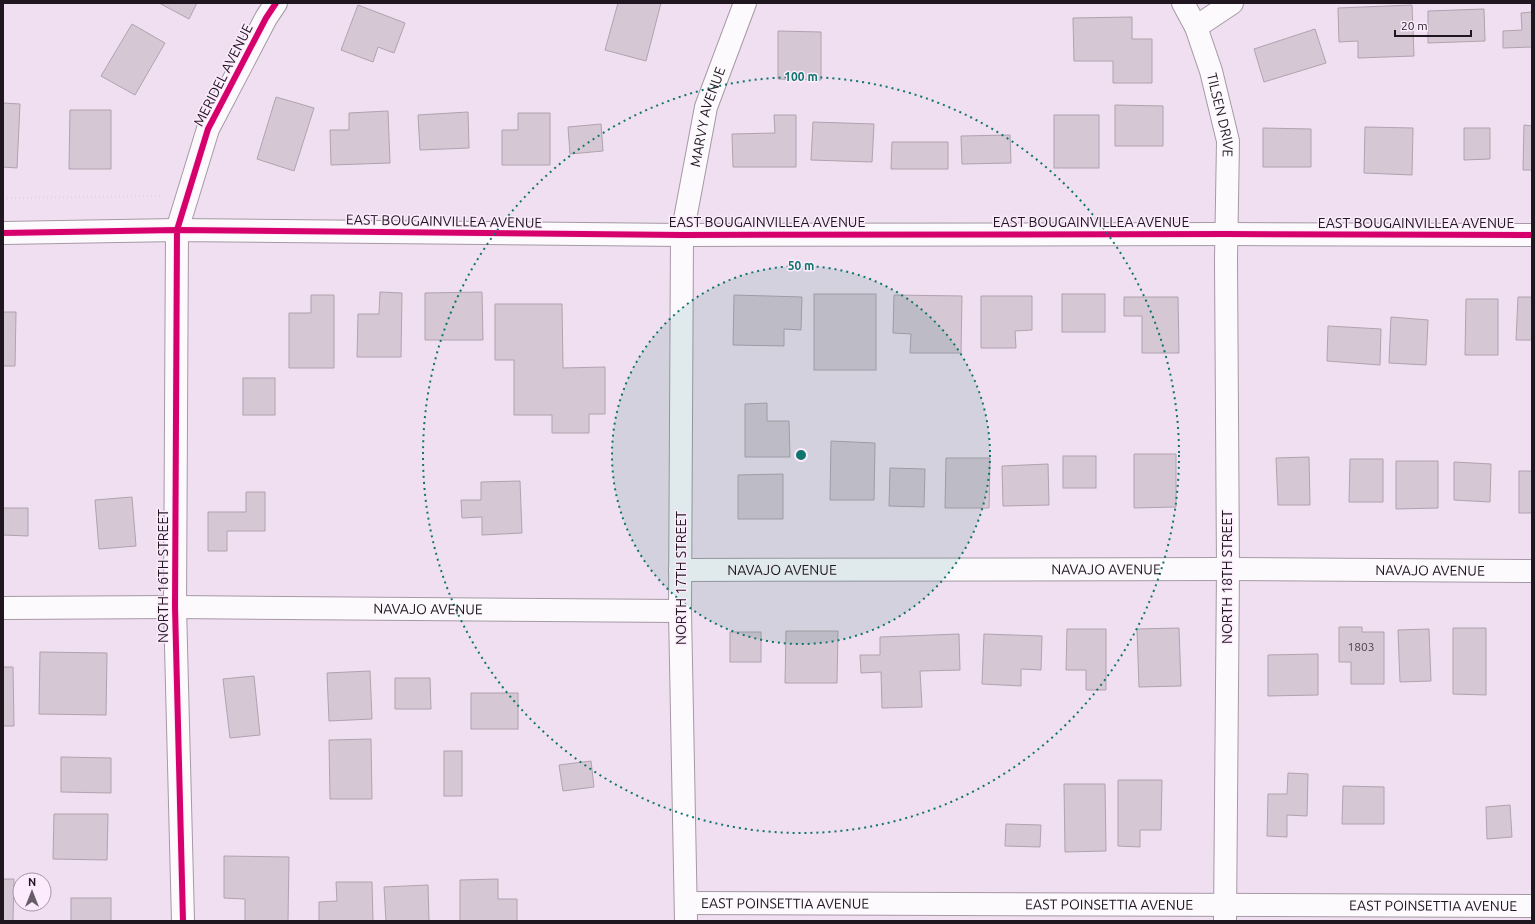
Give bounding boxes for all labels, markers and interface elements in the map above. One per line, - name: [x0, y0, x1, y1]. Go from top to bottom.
- scale bar: [1395, 12, 1471, 38]
- text: 20 m: [1401, 19, 1428, 32]
- street label: MERIDEL AVENUE: [190, 21, 256, 129]
- street label: MARVY AVENUE: [687, 64, 728, 168]
- text: 100 m: [784, 70, 818, 83]
- street label: TILSEN DRIVE: [1204, 71, 1236, 158]
- street label: EAST BOUGAINVILLEA AVENUE: [346, 211, 543, 231]
- street label: EAST BOUGAINVILLEA AVENUE: [669, 214, 865, 230]
- street label: EAST BOUGAINVILLEA AVENUE: [993, 214, 1189, 230]
- street label: EAST BOUGAINVILLEA AVENUE: [1318, 215, 1514, 231]
- text: 50 m: [788, 259, 814, 272]
- centre of rings: [794, 448, 808, 462]
- street label: NORTH 16TH STREET: [155, 509, 171, 643]
- street label: NORTH 18TH STREET: [1219, 510, 1235, 644]
- street label: NORTH 17TH STREET: [673, 511, 689, 645]
- street label: NAVAJO AVENUE: [1051, 561, 1161, 577]
- street label: NAVAJO AVENUE: [727, 562, 837, 578]
- street label: NAVAJO AVENUE: [1375, 562, 1485, 579]
- street label: NAVAJO AVENUE: [373, 601, 483, 617]
- house number: 1803: [1347, 640, 1375, 653]
- north arrow: [12, 872, 52, 912]
- text: N: [28, 876, 36, 888]
- street label: EAST POINSETTIA AVENUE: [701, 895, 869, 912]
- street label: EAST POINSETTIA AVENUE: [1025, 896, 1193, 913]
- street label: EAST POINSETTIA AVENUE: [1349, 897, 1517, 914]

